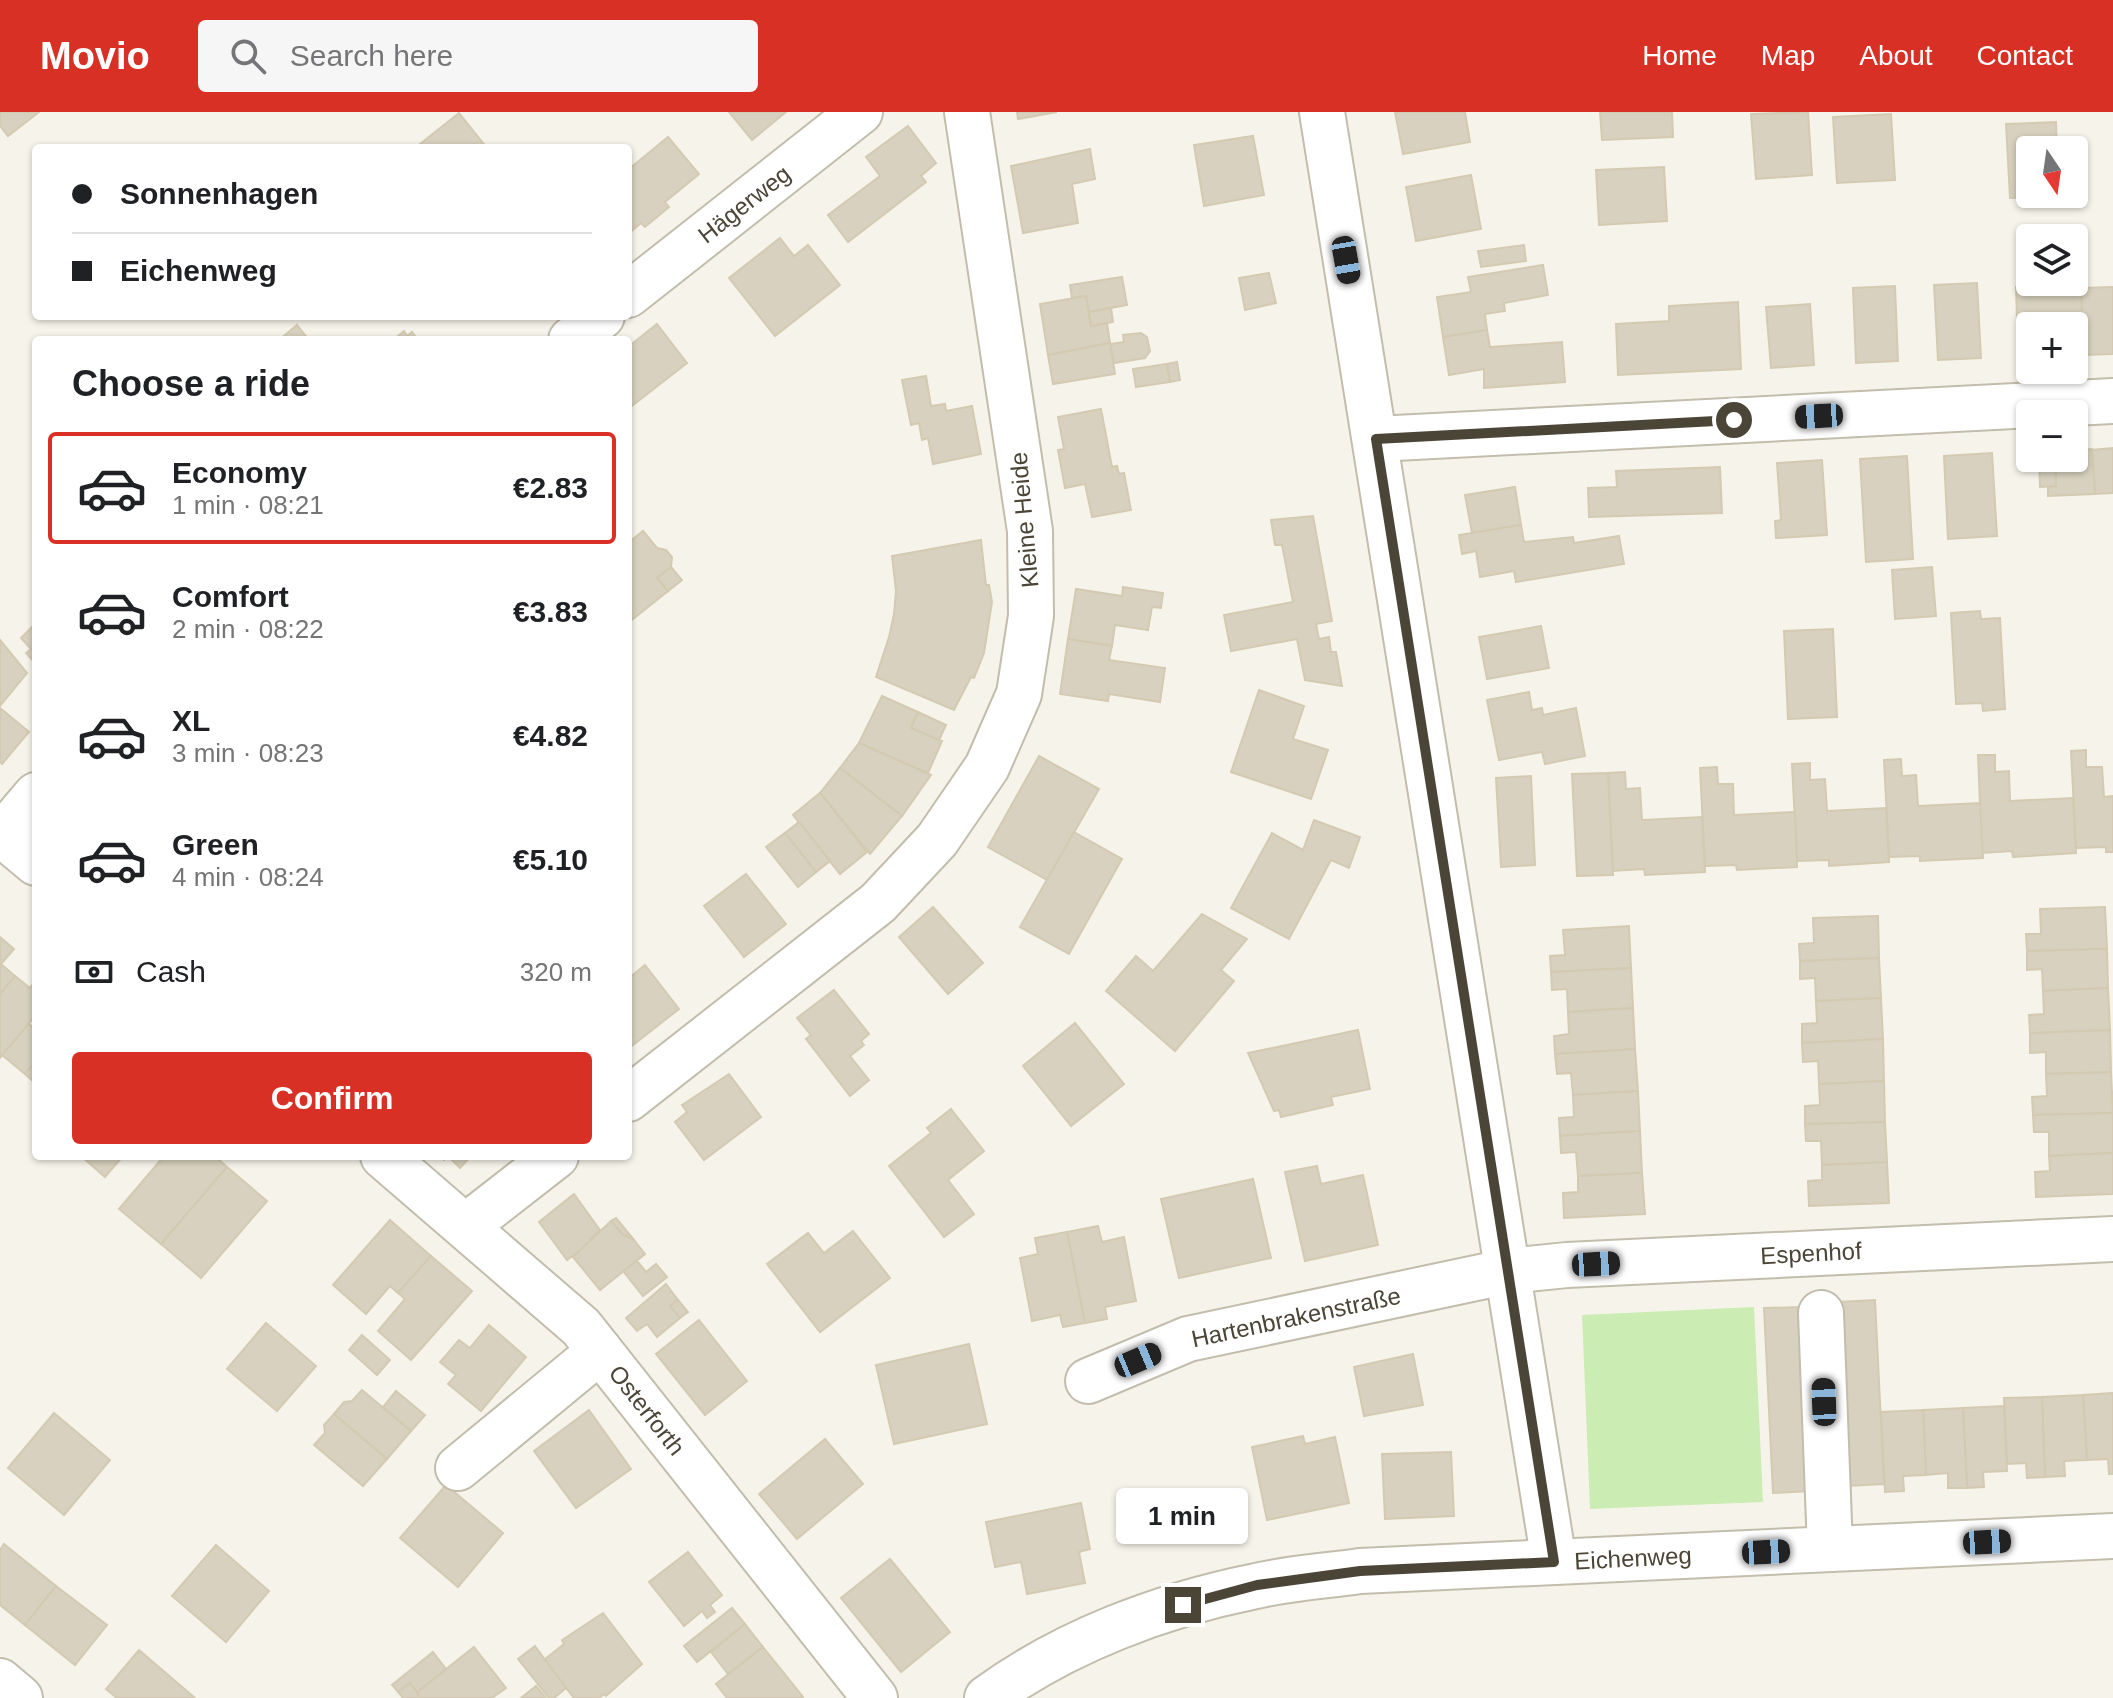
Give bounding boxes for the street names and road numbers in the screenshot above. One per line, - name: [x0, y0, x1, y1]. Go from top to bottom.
- street label: Hägerweg: [693, 160, 795, 248]
- street label: Kleine Heide: [1005, 451, 1043, 589]
- street label: Espenhof: [1760, 1237, 1863, 1269]
- street label: Hartenbrakenstraße: [1189, 1282, 1403, 1352]
- street label: Osterforth: [604, 1360, 690, 1460]
- street label: Eichenweg: [1574, 1541, 1692, 1575]

